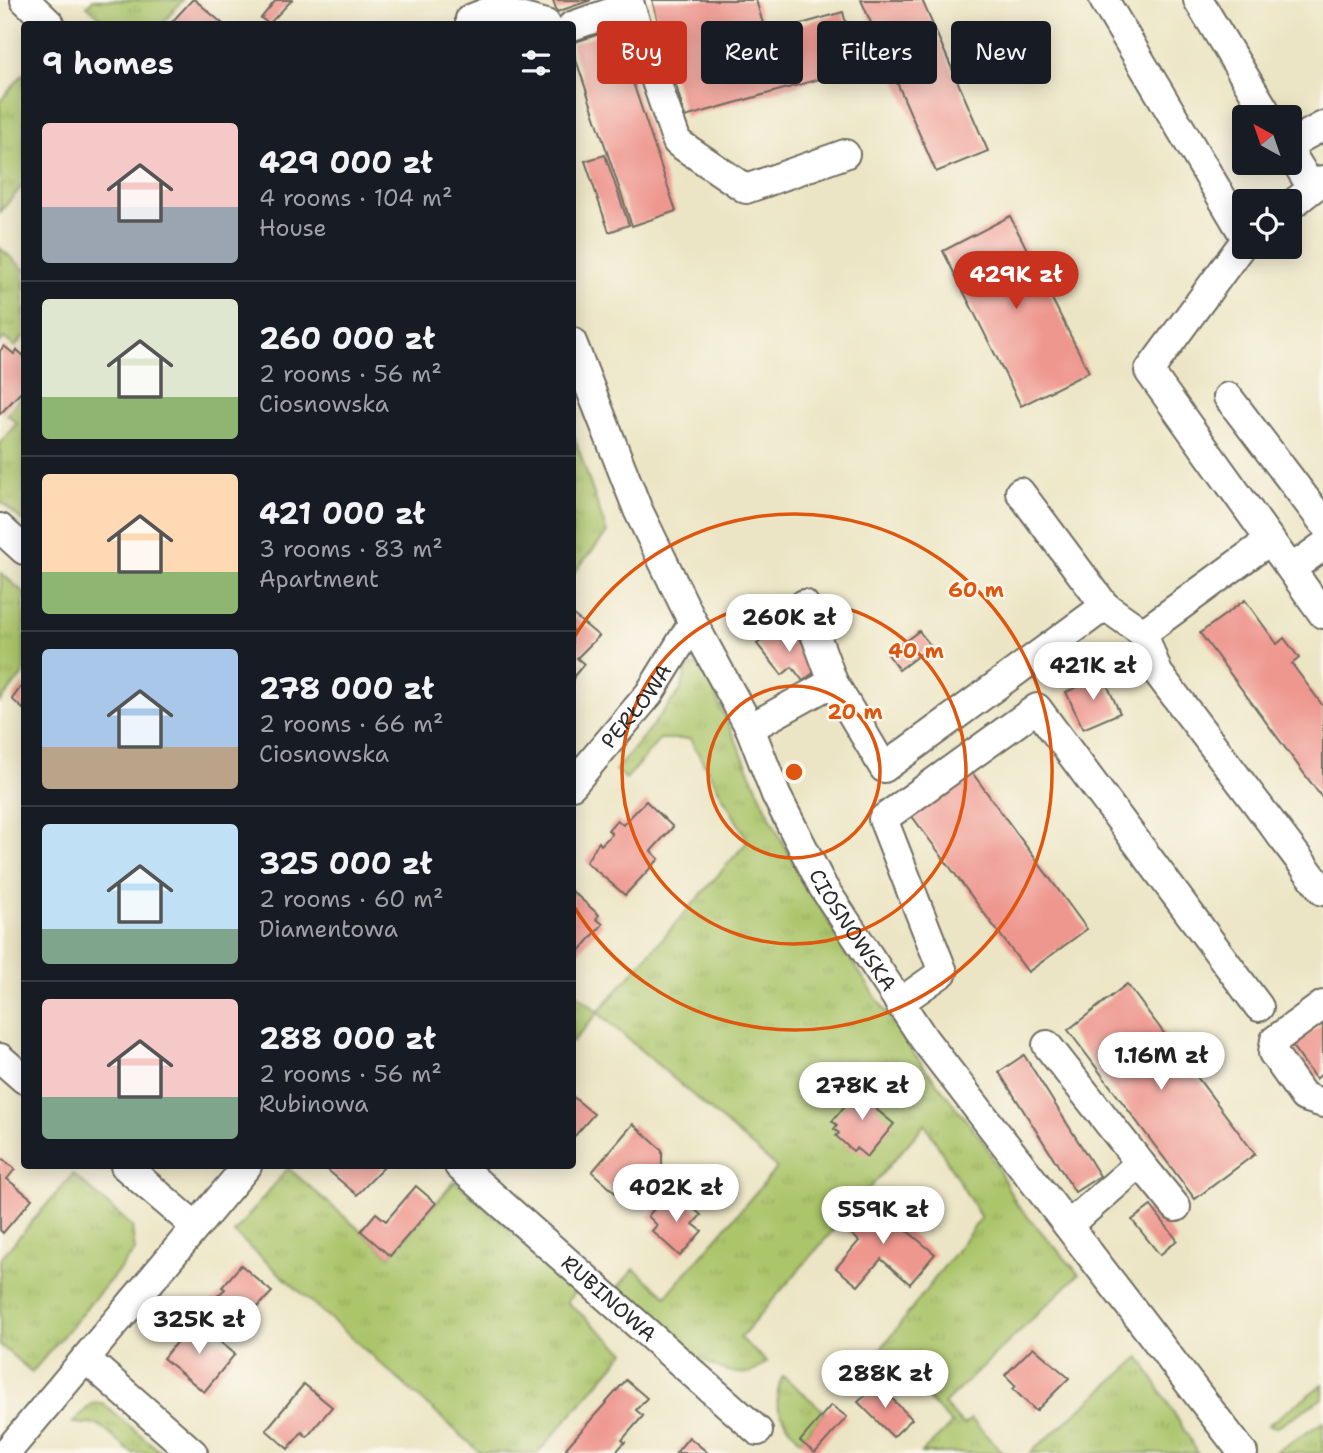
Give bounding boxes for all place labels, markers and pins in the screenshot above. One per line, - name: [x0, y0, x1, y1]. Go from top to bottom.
- pin: 429K zł: [951, 252, 1081, 311]
- pin: 260K zł: [724, 594, 854, 654]
- pin: 421K zł: [1028, 642, 1158, 702]
- centre of rings: [782, 760, 806, 784]
- pin: 1.16M zł: [1089, 1032, 1233, 1092]
- pin: 278K zł: [797, 1062, 927, 1122]
- pin: 402K zł: [611, 1164, 741, 1224]
- pin: 559K zł: [818, 1186, 948, 1246]
- pin: 325K zł: [134, 1296, 264, 1356]
- pin: 288K zł: [820, 1350, 950, 1410]

